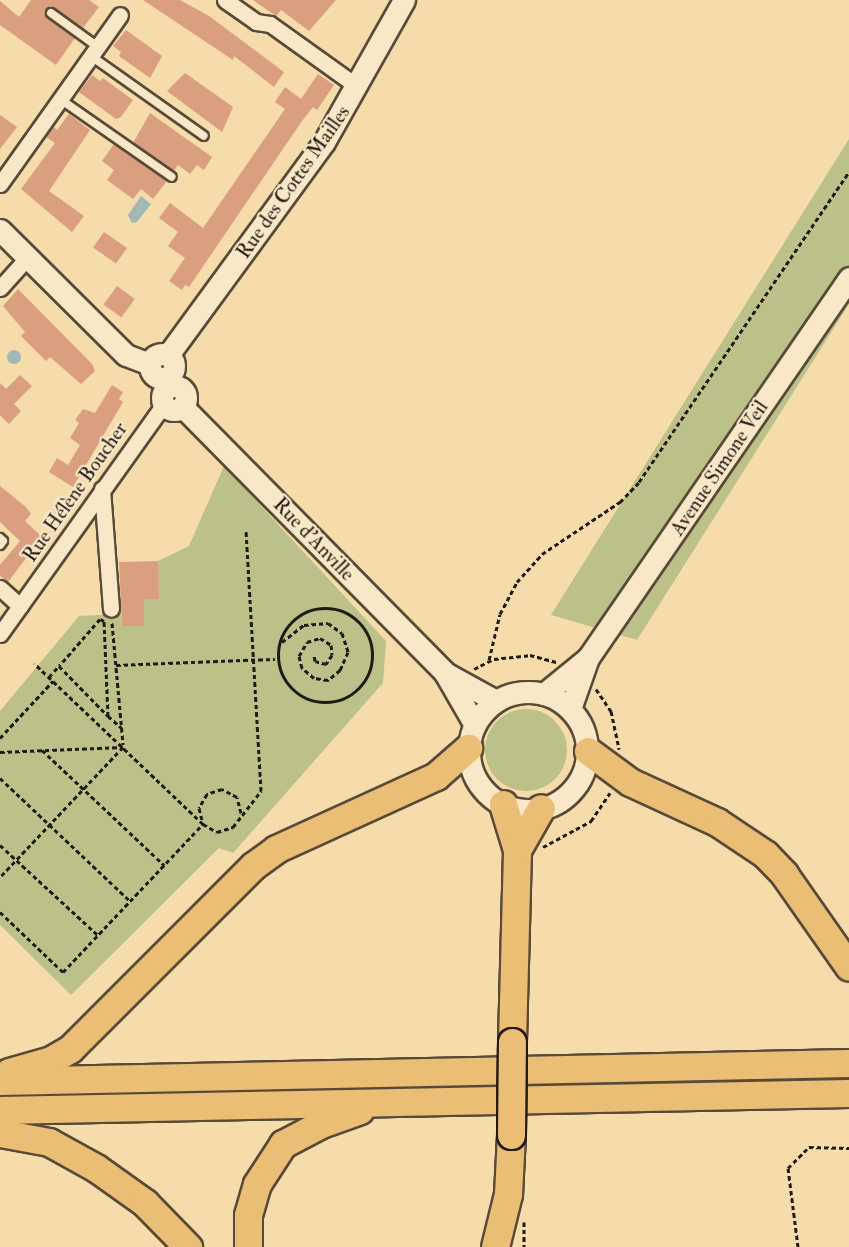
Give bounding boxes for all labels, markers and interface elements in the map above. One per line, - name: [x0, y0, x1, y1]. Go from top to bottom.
- street label: Rue des Cottes Mailles: [231, 101, 355, 263]
- street label: Avenue Simone Veil: [665, 396, 773, 540]
- street label: Rue Hélène Boucher: [18, 417, 132, 567]
- street label: Rue d'Anville: [268, 492, 360, 586]

